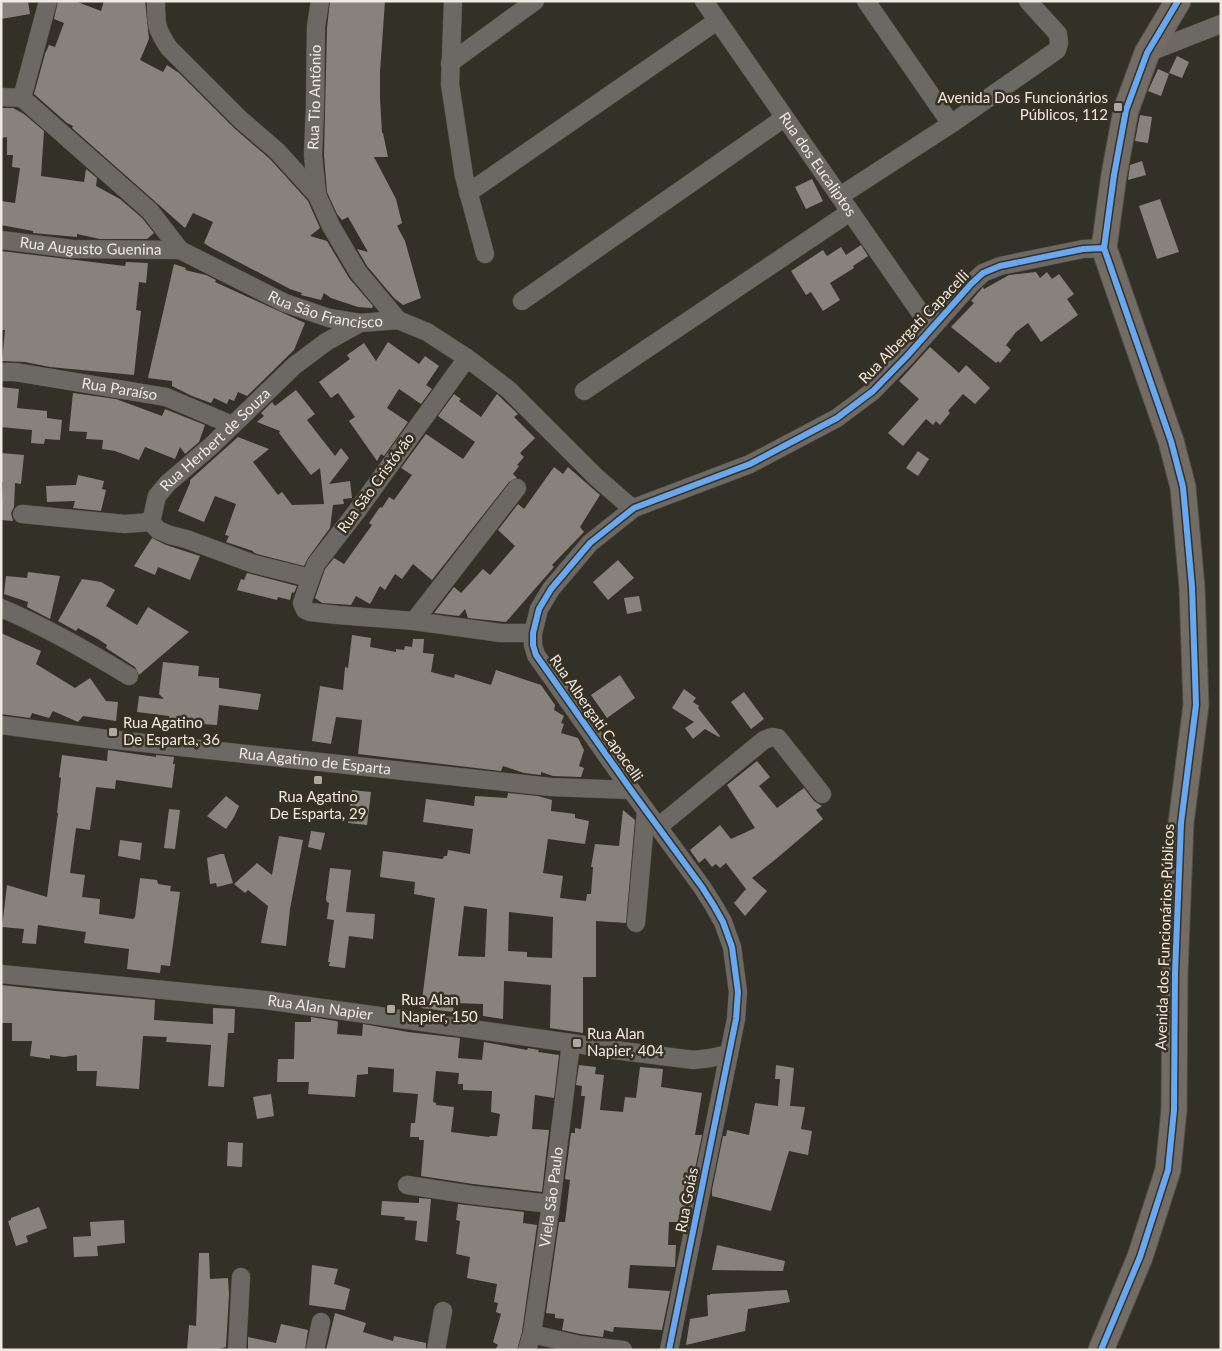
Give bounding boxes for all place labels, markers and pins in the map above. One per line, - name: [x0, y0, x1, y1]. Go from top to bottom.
- place label: Avenida Dos Funcionários Públicos, 112: [937, 88, 1108, 123]
- marker: Avenida Dos Funcionários Públicos, 112: [1112, 101, 1124, 113]
- place label: Rua Agatino De Esparta, 36: [123, 713, 220, 748]
- marker: Rua Agatino De Esparta, 36: [107, 726, 119, 738]
- marker: Rua Agatino De Esparta, 29: [312, 774, 324, 786]
- place label: Rua Agatino De Esparta, 29: [270, 787, 366, 822]
- place label: Rua Alan Napier, 150: [401, 990, 478, 1025]
- marker: Rua Alan Napier, 150: [385, 1003, 397, 1015]
- place label: Rua Alan Napier, 404: [587, 1024, 664, 1059]
- marker: Rua Alan Napier, 404: [571, 1037, 583, 1049]

